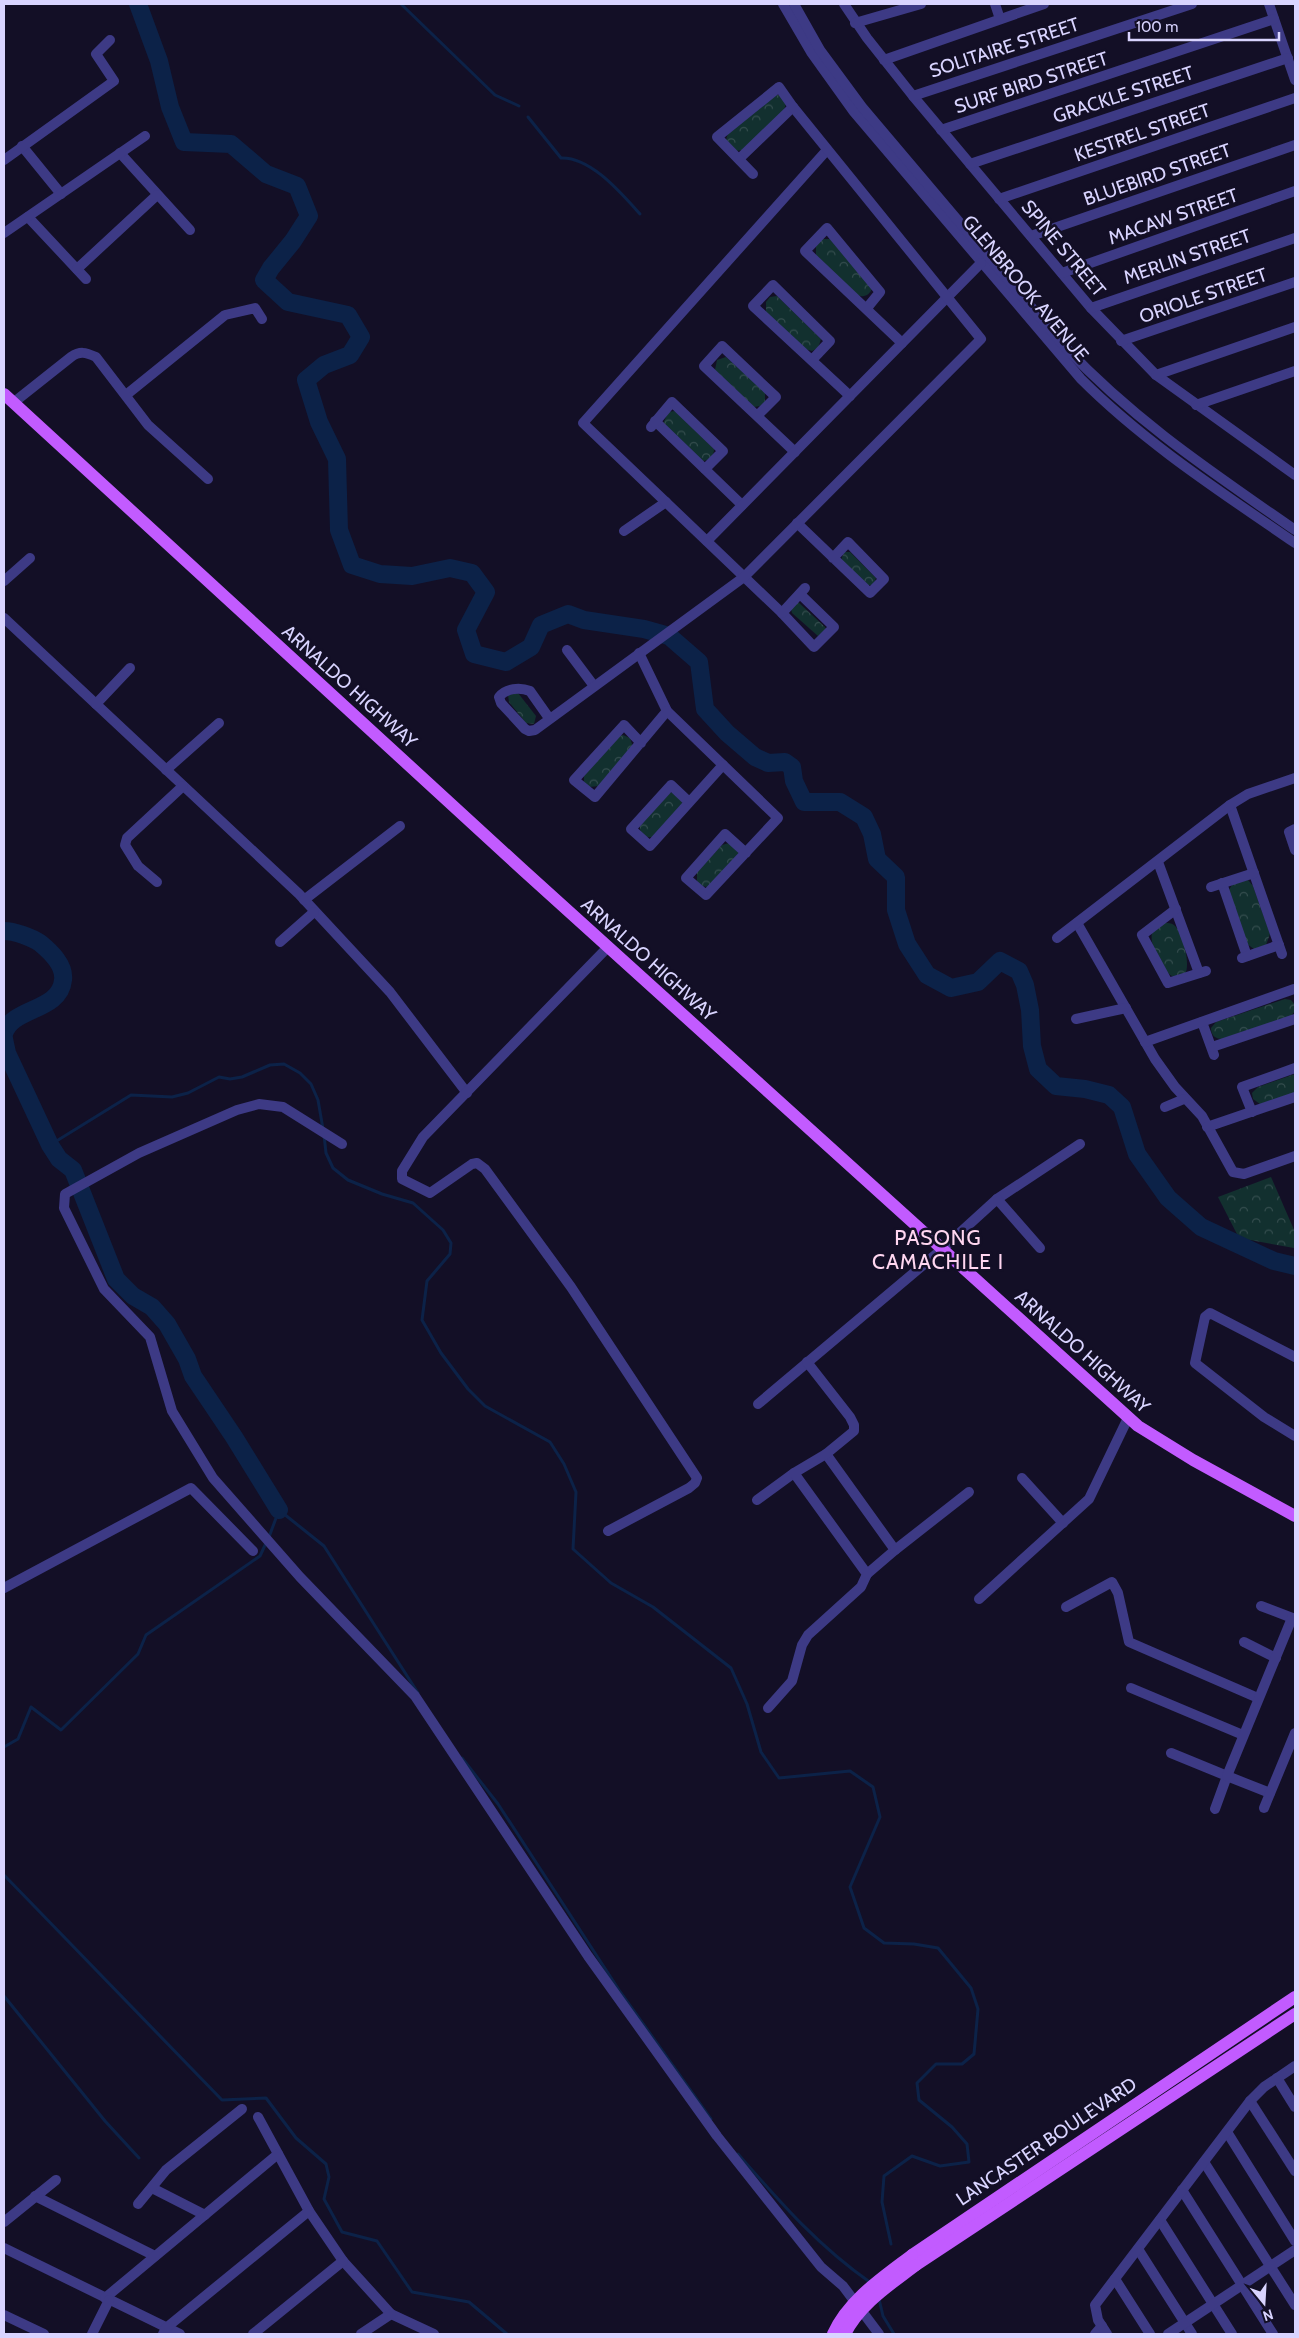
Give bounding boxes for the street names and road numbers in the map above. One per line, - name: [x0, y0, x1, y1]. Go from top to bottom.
- street label: SOLITAIRE STREET: [926, 12, 1082, 82]
- street label: SURF BIRD STREET: [951, 47, 1111, 118]
- street label: GRACKLE STREET: [1050, 61, 1196, 128]
- street label: KESTREL STREET: [1071, 98, 1213, 166]
- street label: BLUEBIRD STREET: [1080, 138, 1234, 210]
- street label: MACAW STREET: [1105, 184, 1241, 249]
- street label: SPINE STREET: [1017, 195, 1111, 301]
- street label: GLENBROOK AVENUE: [958, 211, 1094, 366]
- street label: MERLIN STREET: [1120, 224, 1254, 289]
- street label: ORIOLE STREET: [1136, 263, 1270, 328]
- street label: ARNALDO HIGHWAY: [278, 620, 422, 753]
- street label: ARNALDO HIGHWAY: [577, 893, 721, 1026]
- street label: ARNALDO HIGHWAY: [1011, 1285, 1155, 1418]
- street label: LANCASTER BOULEVARD: [952, 2072, 1141, 2210]

